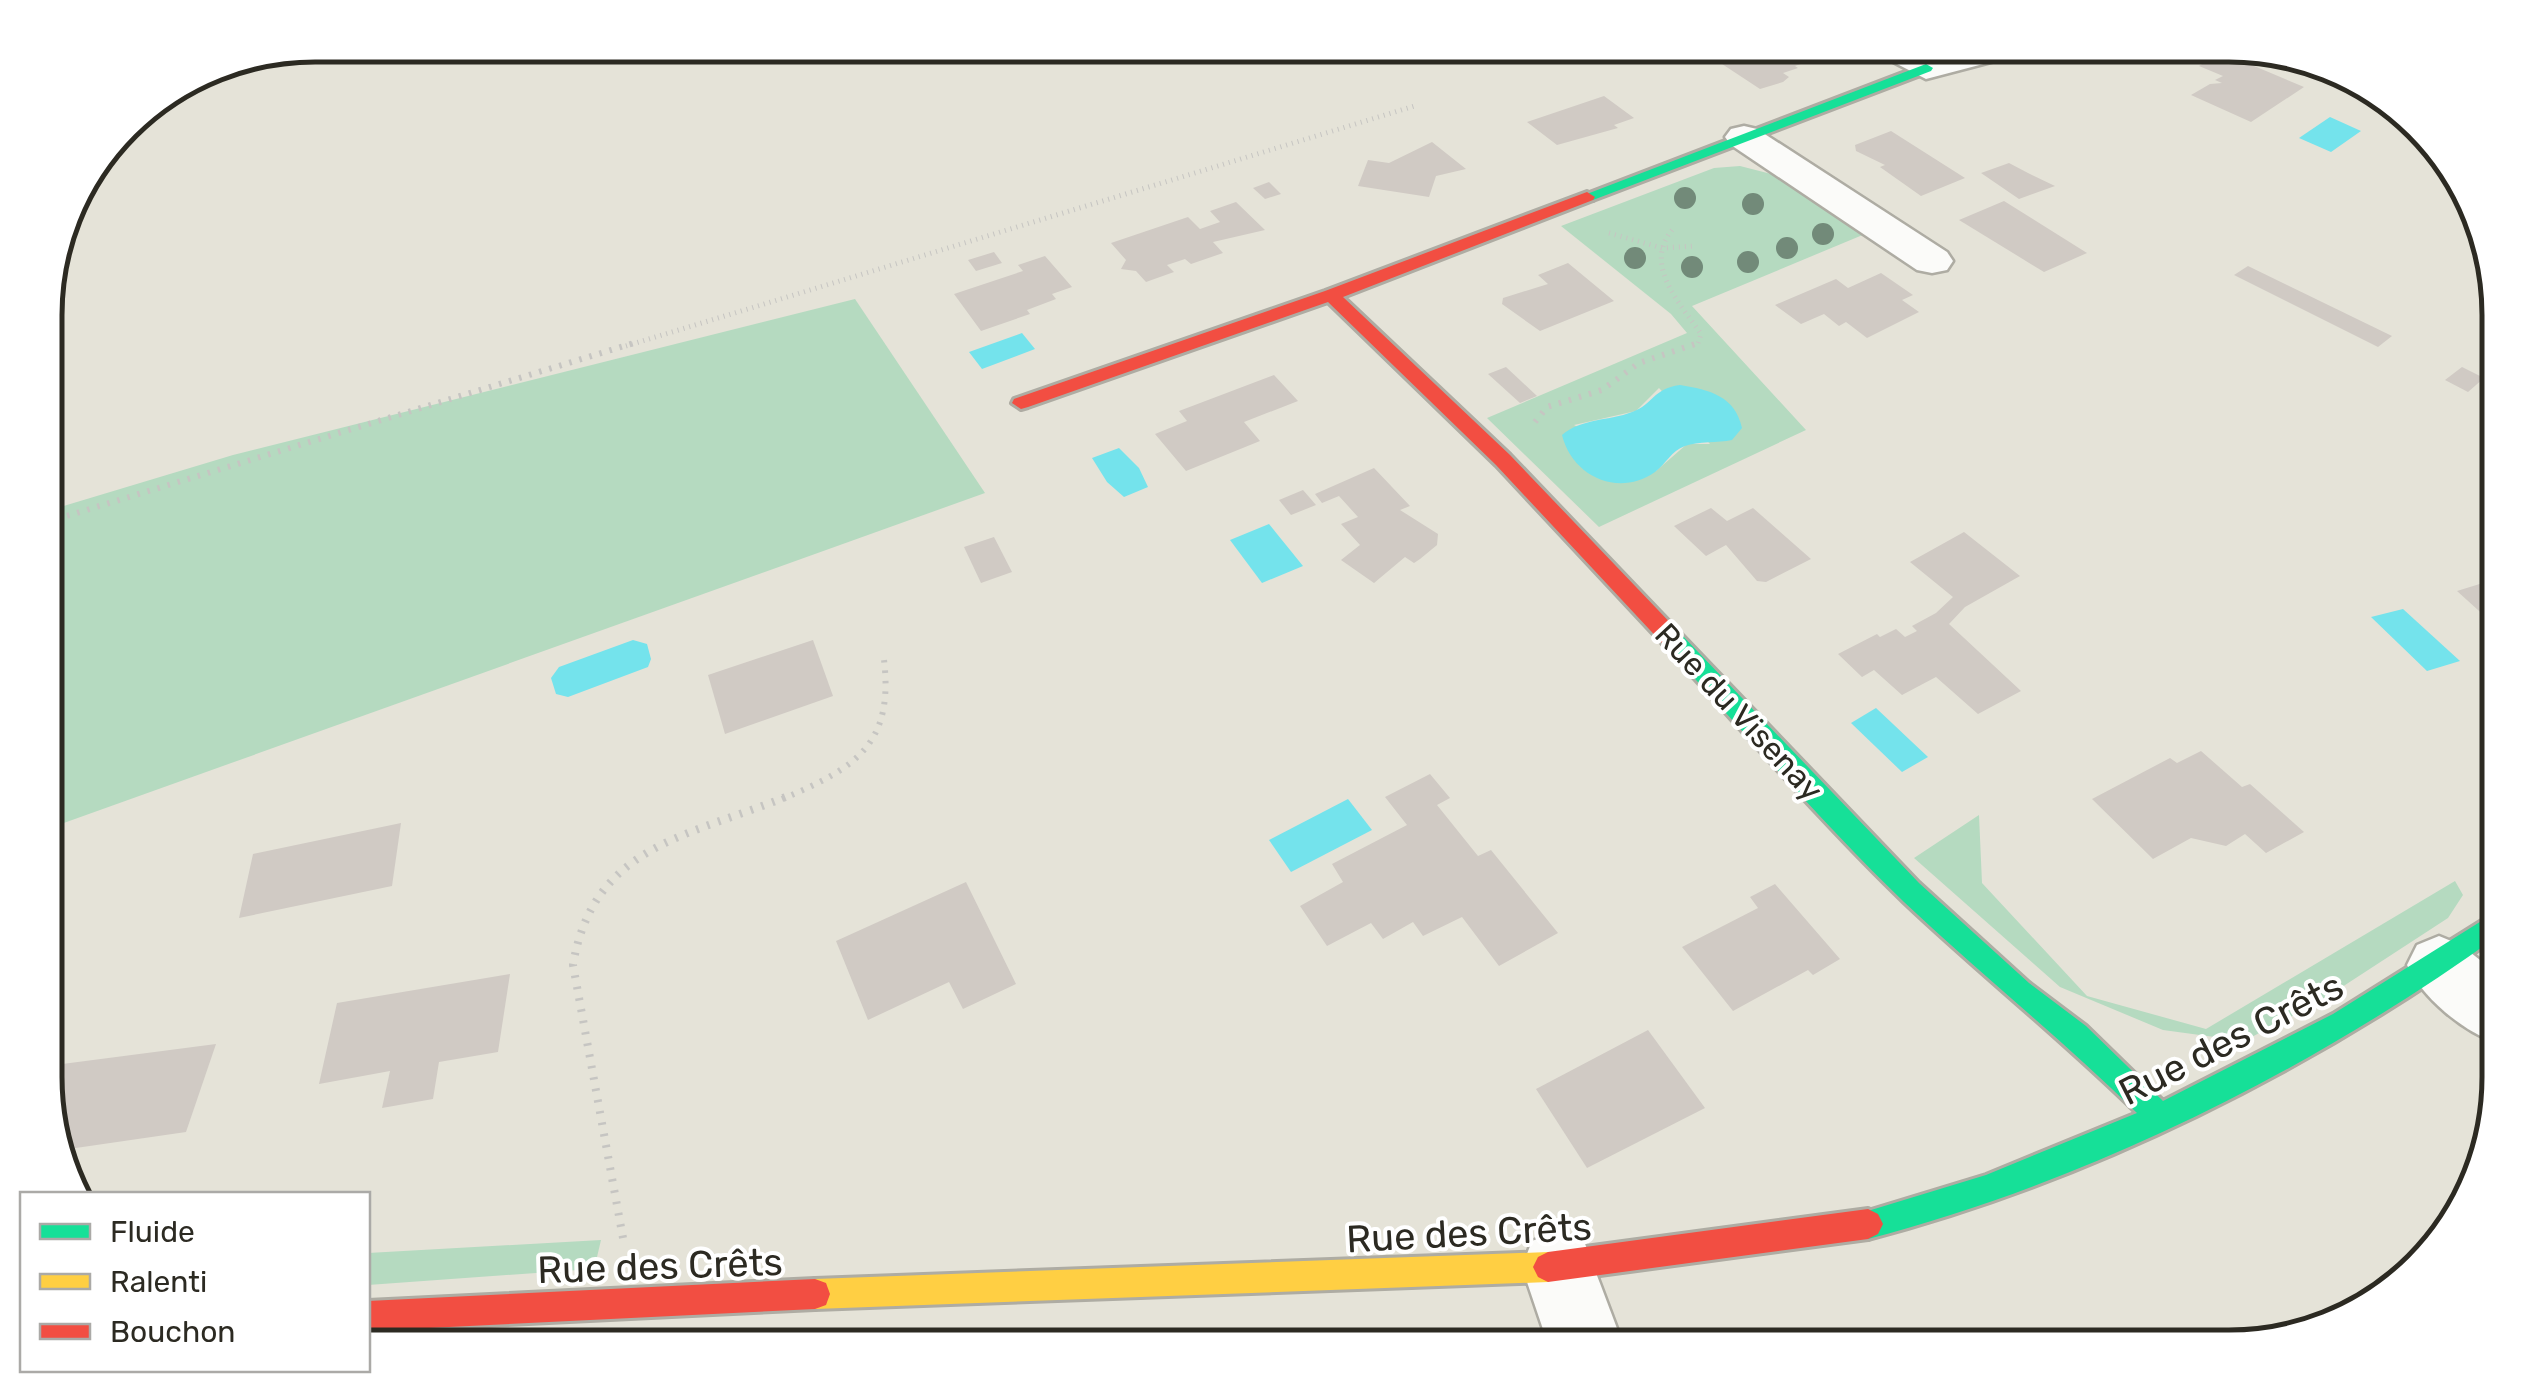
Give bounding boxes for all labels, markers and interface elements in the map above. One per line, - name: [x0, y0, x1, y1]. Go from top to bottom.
- street label: Rue du Visenay: [1647, 616, 1831, 808]
- street label: Rue des Crêts: [2111, 963, 2351, 1115]
- legend: [20, 1192, 370, 1372]
- street label: Rue des Crêts: [1345, 1204, 1593, 1262]
- text: Fluide: [110, 1214, 195, 1250]
- street label: Rue des Crêts: [536, 1239, 784, 1293]
- text: Ralenti: [110, 1264, 207, 1300]
- text: Bouchon: [110, 1314, 236, 1350]

